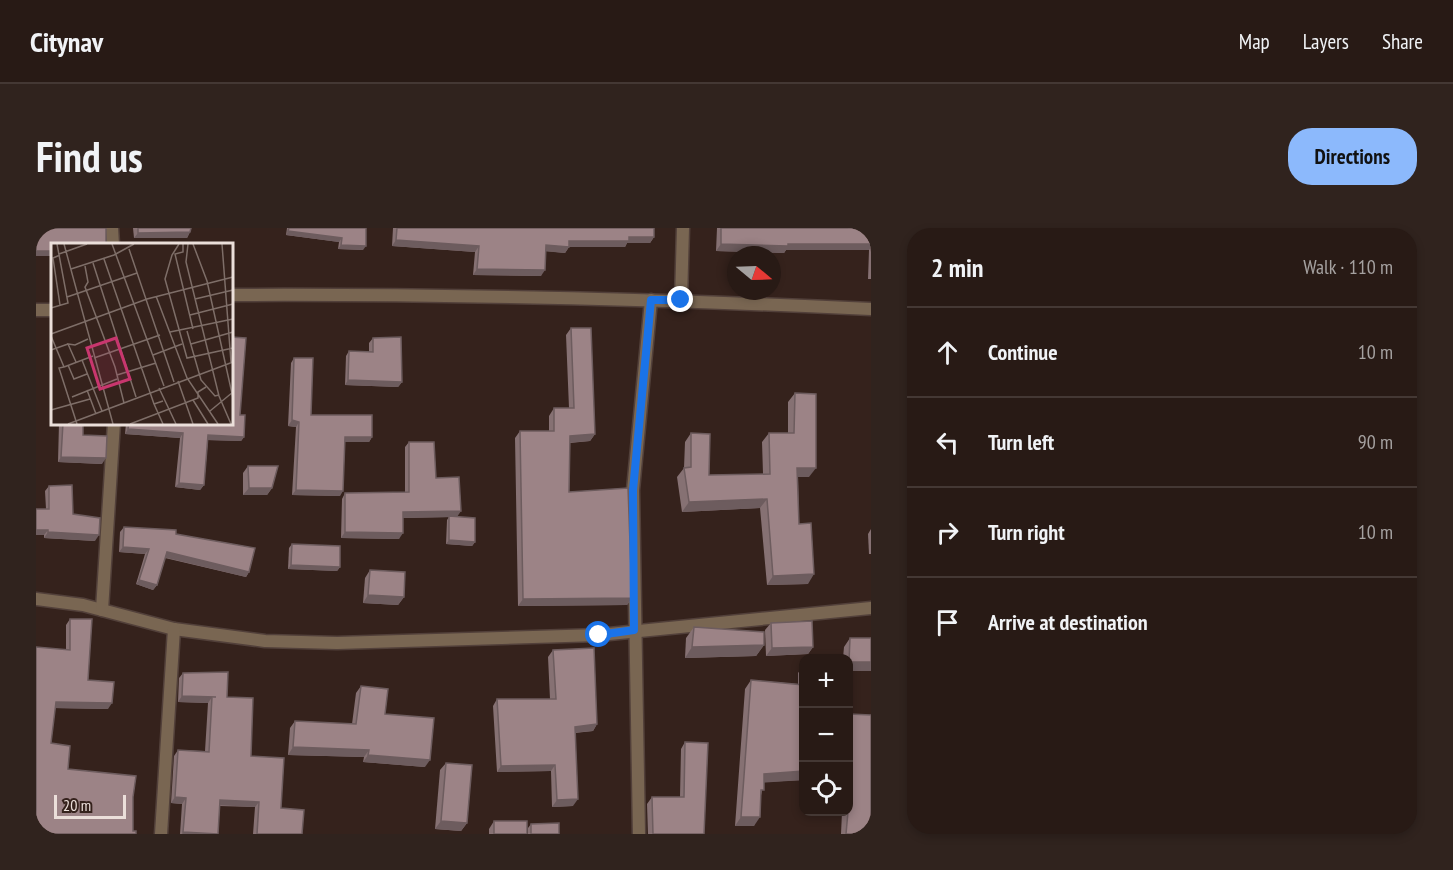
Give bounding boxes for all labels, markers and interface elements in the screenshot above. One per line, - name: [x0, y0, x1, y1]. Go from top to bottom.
- text: Citynav: [30, 23, 103, 60]
- text: Map: [1239, 28, 1270, 55]
- text: Layers: [1303, 28, 1349, 55]
- text: Share: [1382, 28, 1423, 55]
- button: Directions: [1288, 128, 1417, 185]
- text: Find us: [36, 129, 143, 184]
- inset map: [51, 243, 232, 424]
- north arrow: [727, 246, 781, 300]
- text: 2 min: [931, 251, 984, 284]
- text: Walk · 110 m: [1303, 254, 1393, 280]
- route end: [667, 286, 693, 312]
- icon: ahead: [931, 336, 964, 369]
- text: Continue: [988, 338, 1058, 366]
- text: 10 m: [1358, 339, 1393, 365]
- icon: left: [931, 426, 964, 459]
- text: Turn left: [988, 428, 1054, 456]
- text: 90 m: [1358, 429, 1393, 455]
- icon: right: [931, 516, 964, 549]
- text: Turn right: [988, 518, 1065, 546]
- text: 10 m: [1358, 519, 1393, 545]
- icon: arrive: [931, 606, 964, 639]
- text: Arrive at destination: [988, 608, 1148, 636]
- route start: [585, 621, 611, 647]
- map controls: [799, 654, 853, 816]
- button: +: [799, 654, 853, 708]
- button: −: [799, 708, 853, 762]
- button: locate: [799, 762, 853, 816]
- scale bar: [54, 792, 126, 820]
- text: 20 m: [63, 795, 91, 815]

